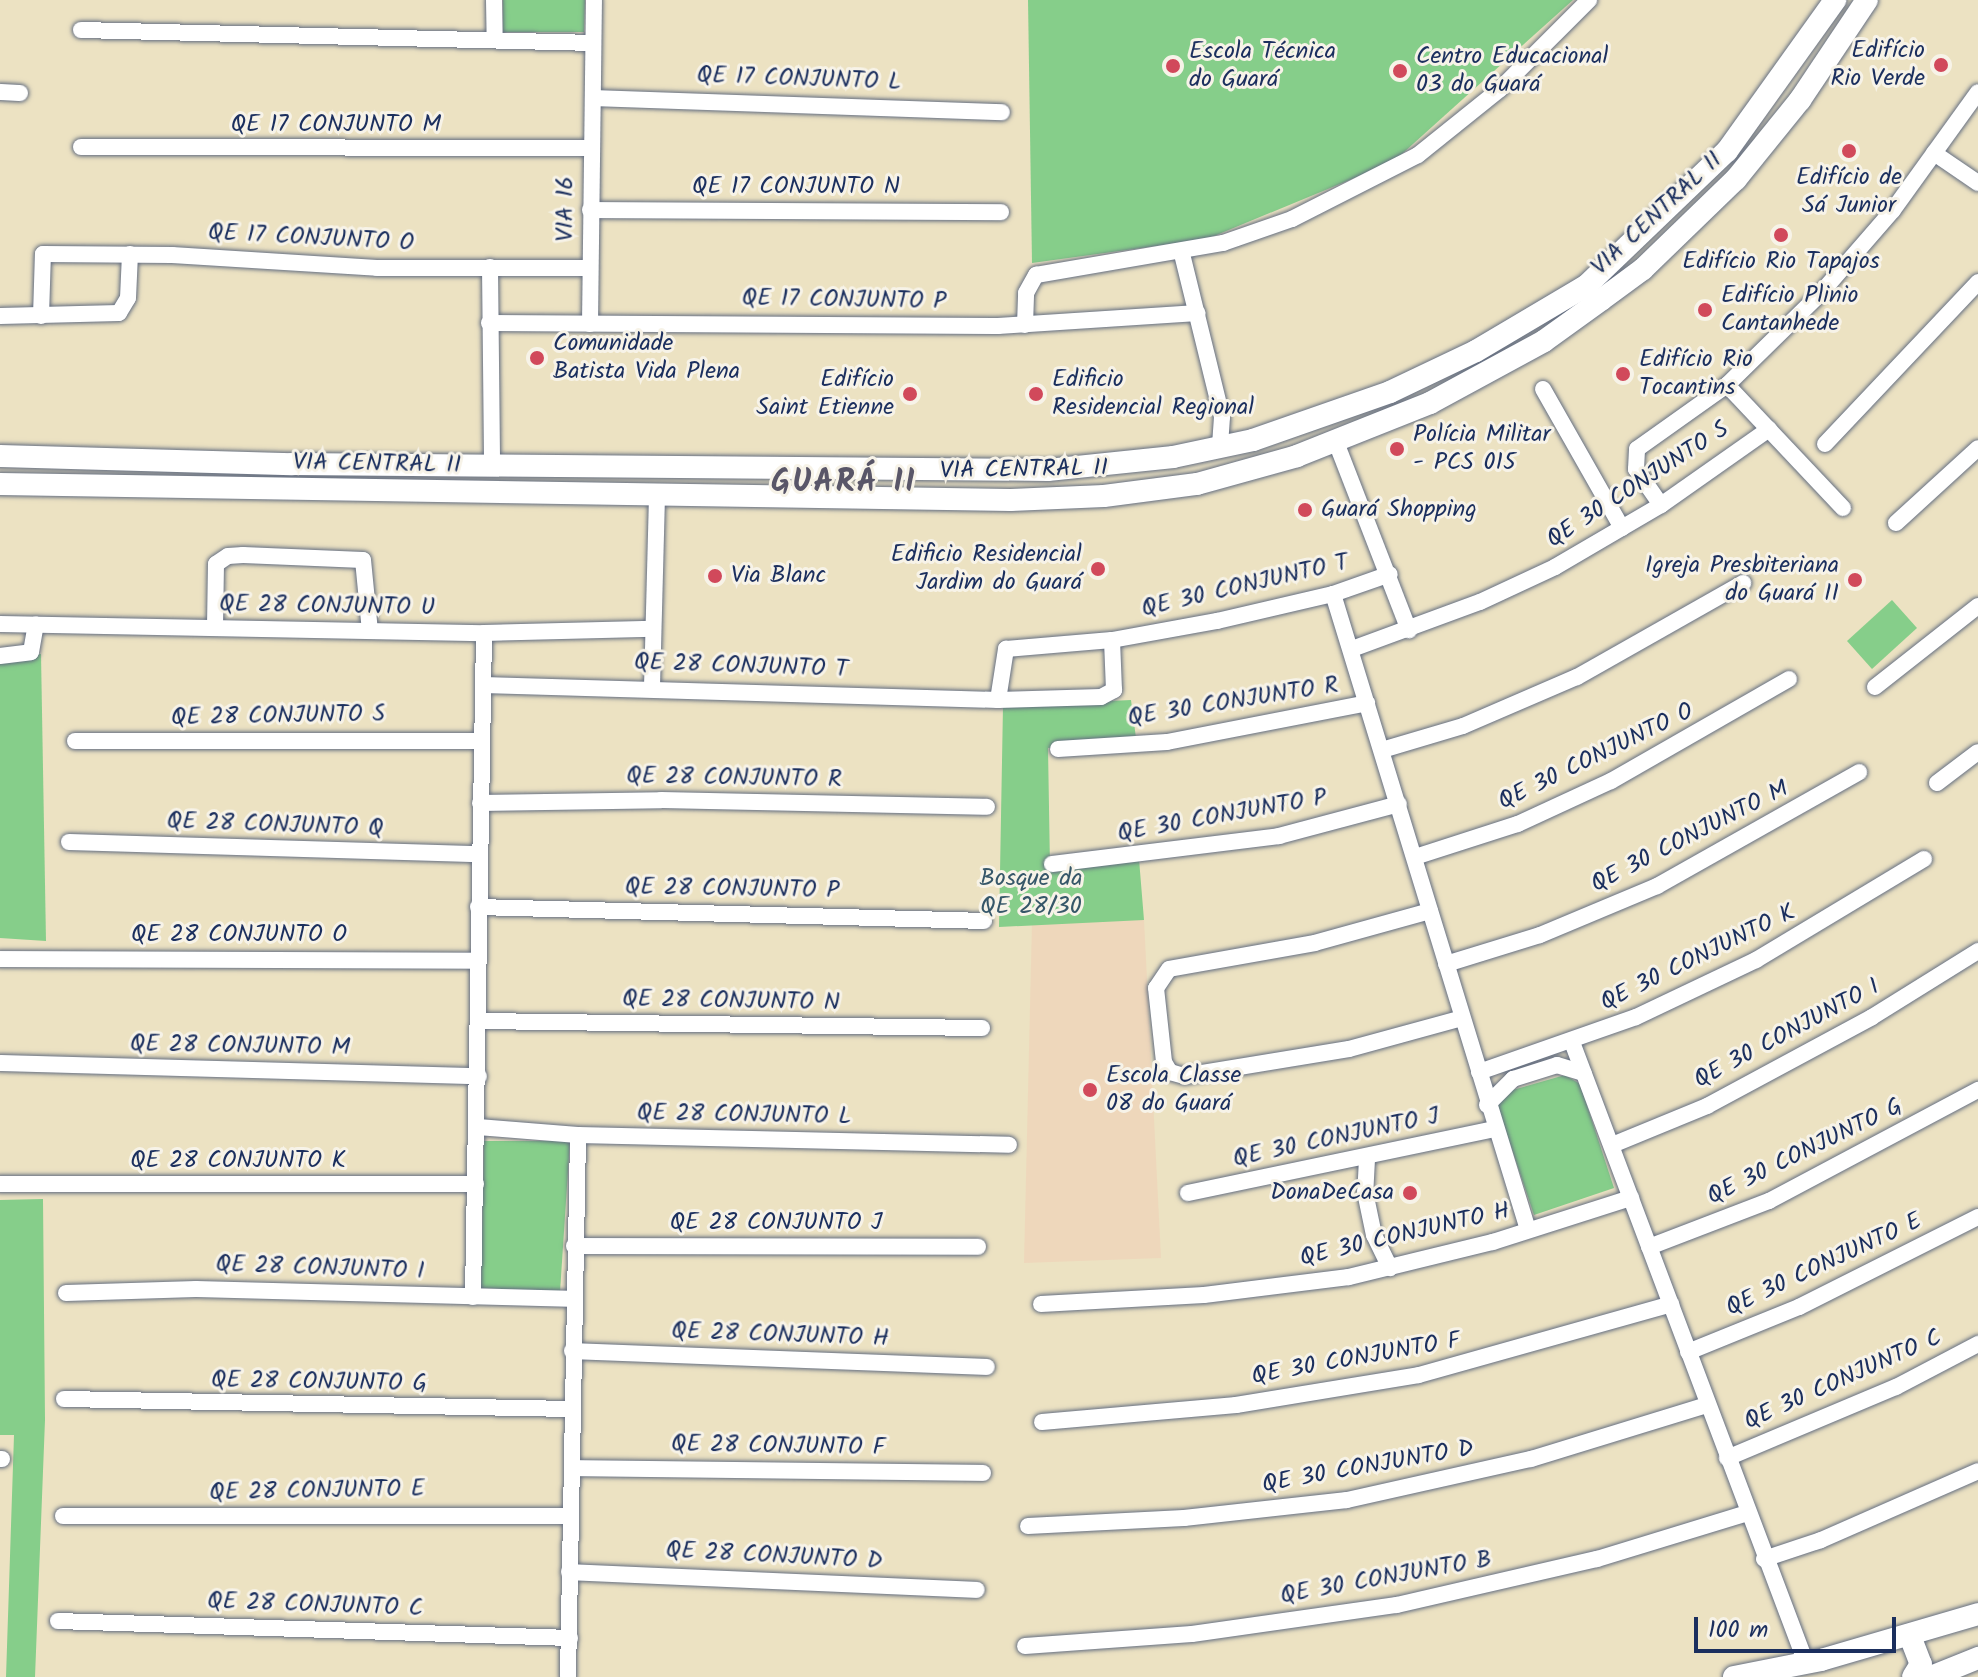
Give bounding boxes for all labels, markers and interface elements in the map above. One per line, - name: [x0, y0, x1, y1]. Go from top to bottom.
- place label: Edifício Rio Verde: [1830, 37, 1925, 93]
- place label: Escola Técnica do Guará: [1189, 38, 1336, 94]
- place label: Centro Educacional 03 do Guará: [1416, 43, 1608, 99]
- marker: Edifício Rio Verde: [1932, 56, 1950, 74]
- marker: Escola Técnica do Guará: [1164, 57, 1182, 75]
- street label: QE 17 CONJUNTO L: [696, 61, 902, 97]
- marker: Centro Educacional 03 do Guará: [1391, 62, 1409, 80]
- street label: QE 17 CONJUNTO M: [231, 111, 441, 139]
- marker: Edifício de Sá Junior: [1840, 142, 1858, 160]
- street label: VIA CENTRAL II: [1586, 146, 1728, 282]
- place label: Edifício de Sá Junior: [1796, 164, 1902, 220]
- street label: QE 17 CONJUNTO N: [692, 173, 900, 201]
- street label: VIA 16: [552, 176, 580, 242]
- street label: QE 17 CONJUNTO O: [207, 218, 415, 258]
- marker: Edifício Rio Tapajos: [1772, 226, 1790, 244]
- place label: Edifício Rio Tapajos: [1682, 248, 1880, 276]
- place label: Edifício Plinio Cantanhede: [1721, 282, 1858, 338]
- street label: QE 17 CONJUNTO P: [741, 284, 947, 316]
- marker: Edifício Plinio Cantanhede: [1696, 301, 1714, 319]
- place label: Comunidade Batista Vida Plena: [553, 330, 740, 386]
- place label: Edifício Rio Tocantins: [1639, 346, 1753, 402]
- marker: Comunidade Batista Vida Plena: [528, 349, 546, 367]
- marker: Edifício Rio Tocantins: [1614, 365, 1632, 383]
- place label: Edifício Saint Etienne: [756, 366, 894, 422]
- place label: Edificio Residencial Regional: [1052, 366, 1254, 422]
- marker: Edifício Saint Etienne: [901, 385, 919, 403]
- marker: Edificio Residencial Regional: [1027, 385, 1045, 403]
- street label: QE 30 CONJUNTO S: [1541, 415, 1735, 555]
- place label: Polícia Militar - PCS 015: [1413, 421, 1550, 477]
- marker: Polícia Militar - PCS 015: [1388, 440, 1406, 458]
- street label: VIA CENTRAL II: [293, 448, 461, 480]
- street label: VIA CENTRAL II: [940, 454, 1108, 486]
- district label: GUARÁ II: [771, 464, 917, 502]
- place label: Guará Shopping: [1321, 496, 1477, 524]
- marker: Guará Shopping: [1296, 501, 1314, 519]
- place label: Edificio Residencial Jardim do Guará: [891, 541, 1082, 597]
- street label: QE 30 CONJUNTO T: [1139, 548, 1351, 624]
- place label: Igreja Presbiteriana do Guará II: [1645, 552, 1839, 608]
- marker: Edificio Residencial Jardim do Guará: [1089, 560, 1107, 578]
- place label: Via Blanc: [731, 562, 826, 590]
- marker: Via Blanc: [706, 567, 724, 585]
- marker: Igreja Presbiteriana do Guará II: [1846, 571, 1864, 589]
- street label: QE 28 CONJUNTO U: [219, 590, 435, 622]
- street label: QE 28 CONJUNTO T: [633, 648, 849, 684]
- street label: QE 30 CONJUNTO R: [1126, 671, 1340, 733]
- street label: QE 30 CONJUNTO O: [1494, 697, 1698, 817]
- street label: QE 28 CONJUNTO S: [171, 700, 385, 732]
- street label: QE 28 CONJUNTO R: [626, 762, 842, 794]
- street label: QE 30 CONJUNTO M: [1586, 775, 1794, 899]
- street label: QE 30 CONJUNTO P: [1115, 783, 1329, 849]
- street label: QE 28 CONJUNTO Q: [166, 807, 384, 843]
- park label: Bosque da QE 28/30: [980, 865, 1082, 921]
- street label: QE 28 CONJUNTO P: [625, 873, 839, 905]
- street label: QE 30 CONJUNTO K: [1596, 898, 1800, 1018]
- street label: QE 28 CONJUNTO O: [131, 921, 347, 949]
- street label: QE 30 CONJUNTO I: [1689, 973, 1885, 1095]
- street label: QE 28 CONJUNTO N: [622, 985, 840, 1017]
- street label: QE 28 CONJUNTO M: [130, 1030, 350, 1062]
- place label: Escola Classe 08 do Guará: [1106, 1062, 1241, 1118]
- marker: Escola Classe 08 do Guará: [1081, 1081, 1099, 1099]
- street label: QE 30 CONJUNTO G: [1703, 1092, 1907, 1212]
- street label: QE 28 CONJUNTO L: [637, 1099, 851, 1131]
- street label: QE 30 CONJUNTO J: [1230, 1102, 1442, 1174]
- street label: QE 28 CONJUNTO K: [130, 1147, 346, 1175]
- place label: DonaDeCasa: [1270, 1179, 1394, 1207]
- marker: DonaDeCasa: [1401, 1184, 1419, 1202]
- street label: QE 30 CONJUNTO H: [1297, 1197, 1513, 1273]
- street label: QE 30 CONJUNTO E: [1722, 1207, 1926, 1323]
- street label: QE 28 CONJUNTO J: [670, 1209, 882, 1237]
- street label: QE 28 CONJUNTO I: [215, 1250, 425, 1286]
- street label: QE 28 CONJUNTO H: [671, 1317, 889, 1353]
- street label: QE 30 CONJUNTO C: [1740, 1324, 1946, 1436]
- street label: QE 30 CONJUNTO F: [1249, 1326, 1463, 1392]
- street label: QE 28 CONJUNTO G: [211, 1366, 427, 1398]
- street label: QE 28 CONJUNTO F: [671, 1430, 885, 1462]
- street label: QE 30 CONJUNTO D: [1260, 1434, 1476, 1500]
- street label: QE 28 CONJUNTO E: [209, 1475, 425, 1507]
- street label: QE 28 CONJUNTO D: [665, 1536, 883, 1576]
- street label: QE 30 CONJUNTO B: [1278, 1545, 1494, 1611]
- street label: QE 28 CONJUNTO C: [207, 1587, 423, 1623]
- scale bar: [1698, 1601, 1900, 1651]
- text: 100 m: [1708, 1611, 1768, 1650]

